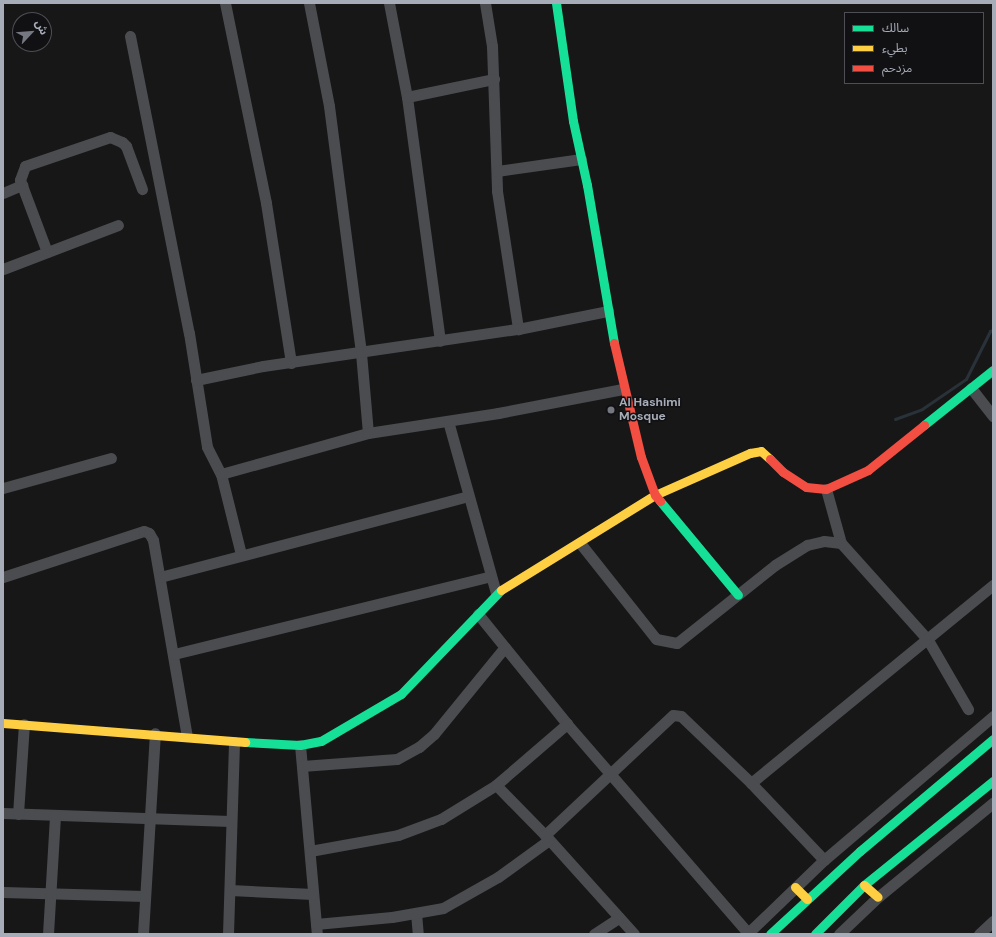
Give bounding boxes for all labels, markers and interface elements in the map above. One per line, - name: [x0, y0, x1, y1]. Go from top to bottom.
- north arrow: [12, 12, 52, 52]
- legend: [844, 12, 984, 84]
- text: ش: [32, 17, 51, 37]
- text: سالك: [882, 20, 909, 36]
- text: بطيء: [882, 40, 908, 56]
- text: مزدحم: [882, 60, 912, 76]
- place label: Al Hashimi Mosque: [619, 396, 681, 424]
- marker: Al Hashimi Mosque: [606, 405, 616, 415]

